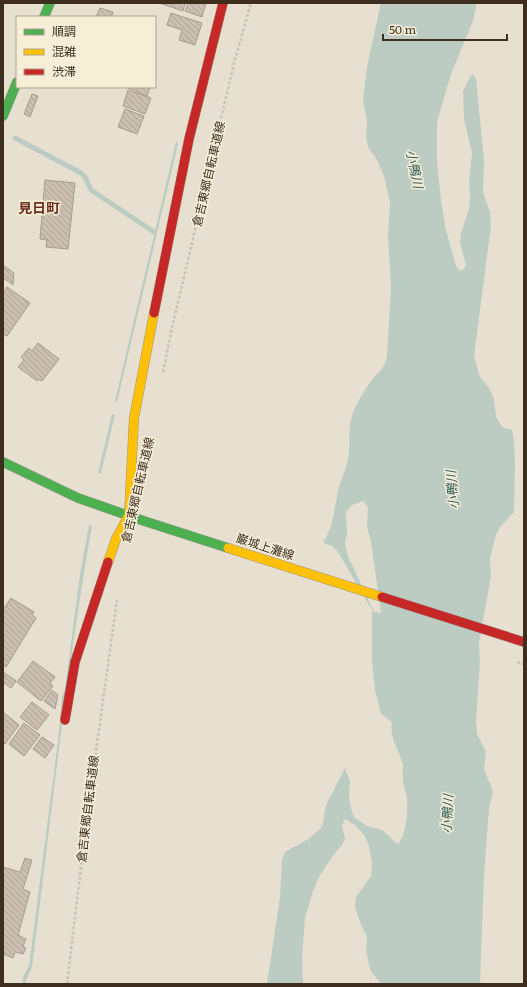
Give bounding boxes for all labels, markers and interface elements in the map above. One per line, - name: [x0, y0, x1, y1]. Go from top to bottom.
- legend: [16, 16, 156, 88]
- scale bar: [383, 16, 507, 42]
- text: 50 m: [389, 20, 416, 38]
- text: 順調: [52, 22, 76, 40]
- text: 混雑: [52, 42, 76, 60]
- text: 渋滞: [52, 62, 76, 80]
- street label: 倉吉東郷自転車道線: [187, 119, 229, 228]
- water label: 小鴨川: [402, 148, 429, 192]
- district label: 見日町: [18, 197, 60, 217]
- street label: 倉吉東郷自転車道線: [116, 435, 158, 544]
- water label: 小鴨川: [440, 468, 463, 510]
- street label: 巌城上灘線: [234, 528, 297, 564]
- street label: 倉吉東郷自転車道線: [71, 754, 103, 864]
- water label: 小鴨川: [436, 792, 457, 834]

